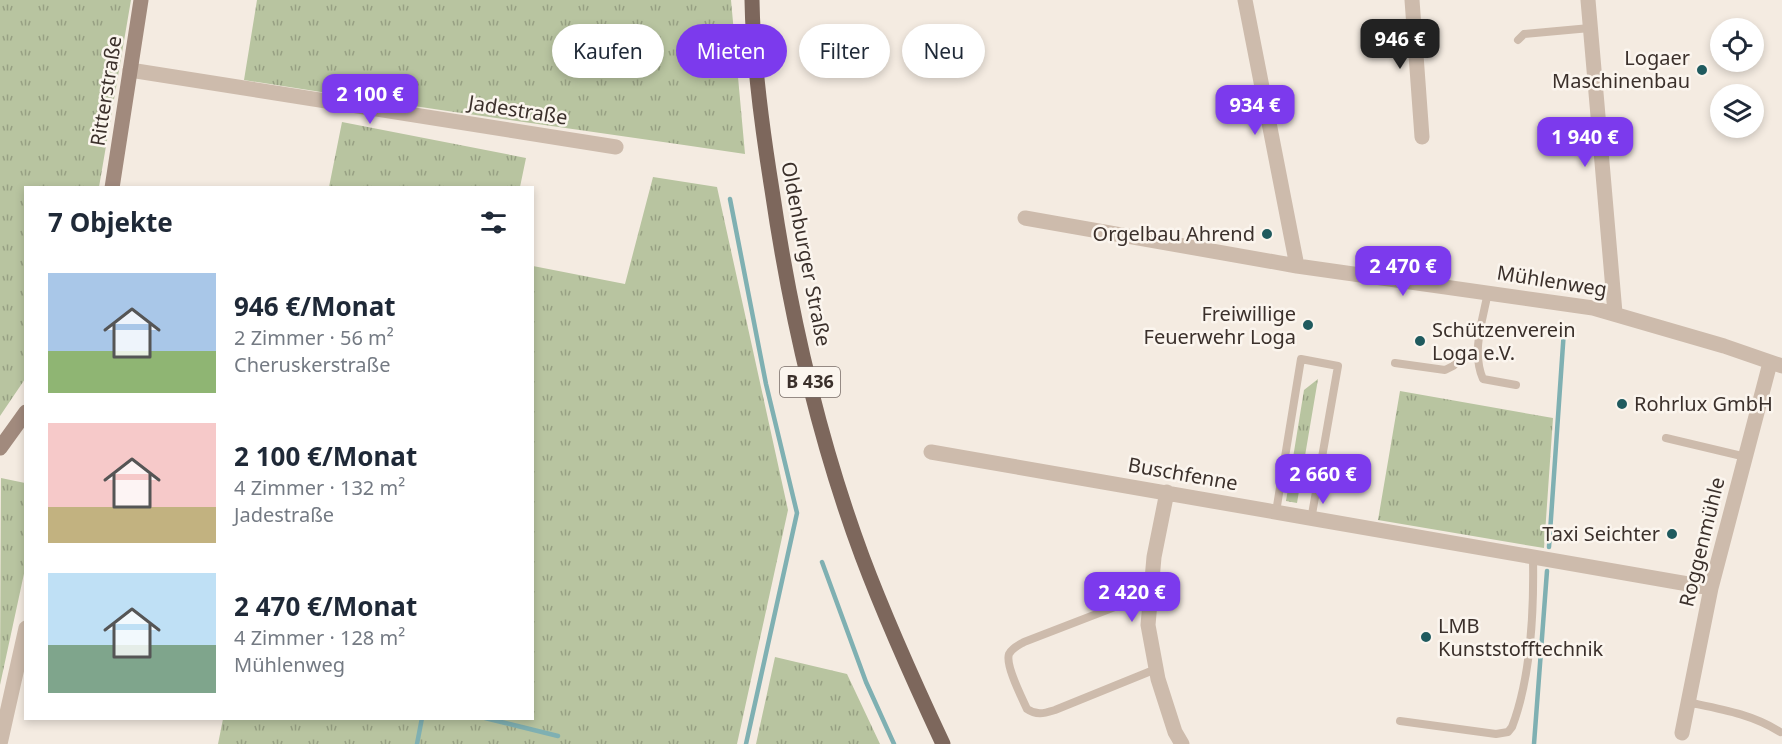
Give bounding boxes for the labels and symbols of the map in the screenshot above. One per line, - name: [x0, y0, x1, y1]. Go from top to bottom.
- pin: 946 €: [1358, 19, 1442, 70]
- street label: Ritterstraße: [83, 34, 128, 148]
- place label: Logaer Maschinenbau: [1552, 44, 1690, 94]
- marker: Logaer Maschinenbau: [1695, 63, 1709, 77]
- pin: 2 100 €: [315, 74, 425, 125]
- pin: 934 €: [1213, 85, 1297, 136]
- street label: Jadestraße: [465, 88, 570, 131]
- pin: 1 940 €: [1530, 117, 1640, 168]
- street label: Oldenburger Straße: [775, 159, 838, 349]
- place label: Orgelbau Ahrend: [1093, 220, 1255, 247]
- marker: Orgelbau Ahrend: [1260, 227, 1274, 241]
- pin: 2 470 €: [1348, 246, 1458, 297]
- street label: Mühlenweg: [1495, 258, 1609, 303]
- place label: Freiwillige Feuerwehr Loga: [1144, 300, 1296, 350]
- place label: Schützenverein Loga e.V.: [1432, 316, 1576, 366]
- marker: Freiwillige Feuerwehr Loga: [1301, 318, 1315, 332]
- marker: Schützenverein Loga e.V.: [1413, 334, 1427, 348]
- road number: B 436: [780, 367, 840, 397]
- place label: Rohrlux GmbH: [1634, 390, 1773, 417]
- marker: Rohrlux GmbH: [1615, 397, 1629, 411]
- street label: Buschfenne: [1126, 451, 1240, 496]
- pin: 2 660 €: [1268, 454, 1378, 505]
- street label: Roggenmühle: [1672, 474, 1731, 609]
- place label: Taxi Seichter: [1542, 520, 1660, 547]
- marker: Taxi Seichter: [1665, 527, 1679, 541]
- pin: 2 420 €: [1077, 572, 1187, 623]
- place label: LMB Kunststofftechnik: [1438, 612, 1604, 662]
- marker: LMB Kunststofftechnik: [1419, 630, 1433, 644]

